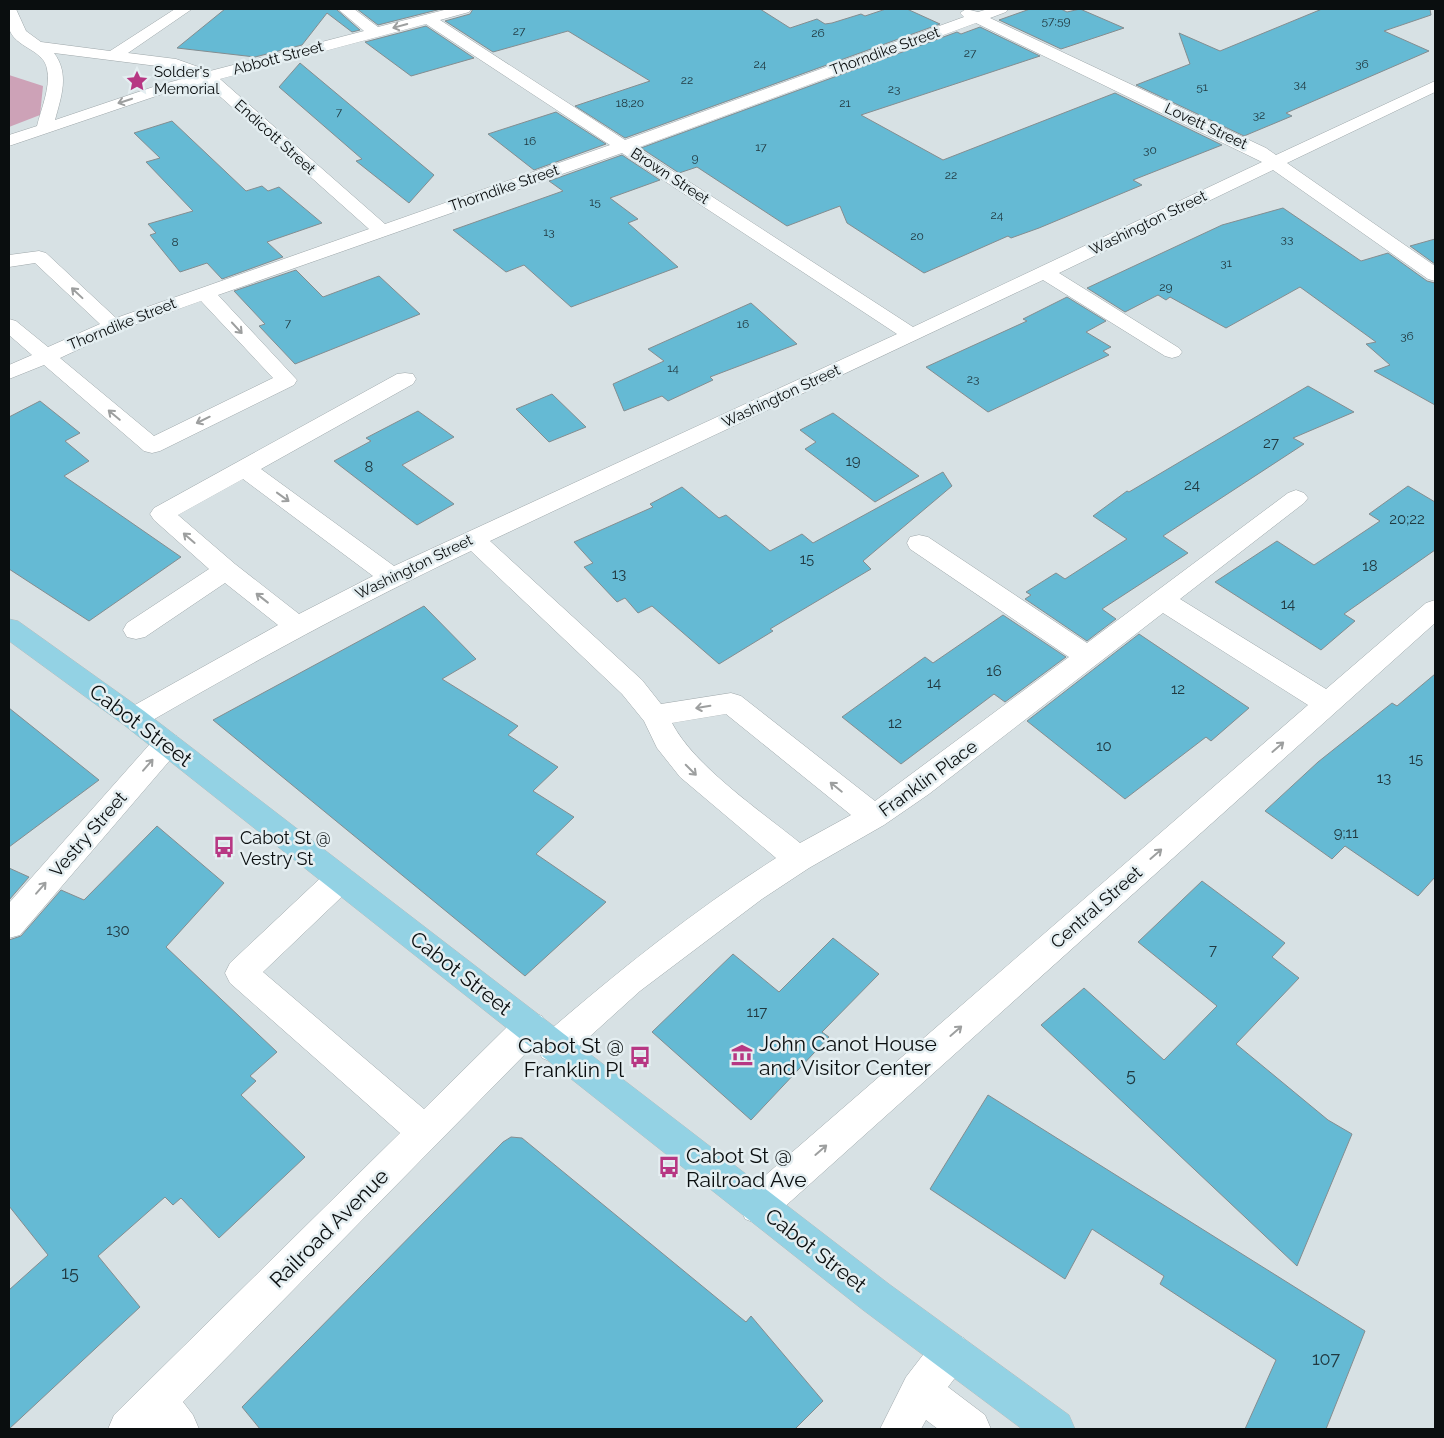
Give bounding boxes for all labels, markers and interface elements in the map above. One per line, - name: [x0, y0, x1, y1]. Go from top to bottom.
- house number: 57;59: [1042, 14, 1070, 28]
- one-way arrow: [392, 21, 408, 31]
- street label: Thorndike Street: [828, 23, 942, 79]
- house number: 27: [513, 24, 526, 38]
- house number: 26: [811, 26, 825, 40]
- street label: Abbott Street: [231, 37, 325, 79]
- house number: 27: [964, 46, 977, 60]
- house number: 24: [754, 57, 767, 71]
- house number: 36: [1355, 57, 1369, 71]
- place label: Solder's Memorial: [154, 63, 220, 98]
- place icon: Solder's Memorial: [124, 68, 150, 94]
- house number: 22: [681, 73, 693, 87]
- house number: 34: [1294, 77, 1307, 91]
- house number: 51: [1196, 80, 1208, 94]
- house number: 23: [888, 82, 900, 96]
- one-way arrow: [117, 96, 133, 106]
- street label: Endicott Street: [231, 96, 319, 178]
- house number: 18;20: [616, 96, 644, 110]
- house number: 21: [839, 96, 851, 110]
- street label: Lovett Street: [1162, 99, 1250, 153]
- house number: 7: [336, 105, 343, 119]
- house number: 32: [1253, 108, 1265, 122]
- house number: 16: [524, 134, 536, 148]
- house number: 17: [755, 140, 767, 154]
- house number: 30: [1143, 143, 1157, 157]
- street label: Brown Street: [627, 144, 713, 208]
- house number: 9: [691, 151, 699, 165]
- street label: Thorndike Street: [447, 161, 561, 215]
- house number: 22: [945, 168, 957, 182]
- street label: Washington Street: [1086, 187, 1210, 259]
- house number: 15: [589, 195, 601, 209]
- house number: 24: [991, 208, 1004, 222]
- house number: 13: [543, 225, 555, 239]
- house number: 20: [910, 229, 924, 243]
- house number: 33: [1281, 232, 1293, 246]
- house number: 8: [171, 235, 179, 249]
- house number: 31: [1220, 256, 1232, 270]
- house number: 29: [1159, 280, 1173, 294]
- one-way arrow: [71, 287, 83, 299]
- street label: Thorndike Street: [65, 294, 179, 354]
- house number: 7: [285, 316, 292, 330]
- house number: 16: [737, 317, 749, 331]
- one-way arrow: [231, 322, 243, 334]
- house number: 36: [1400, 329, 1414, 343]
- house number: 14: [667, 361, 679, 375]
- street label: Washington Street: [719, 361, 843, 431]
- house number: 23: [967, 372, 979, 386]
- one-way arrow: [108, 409, 121, 420]
- one-way arrow: [196, 416, 211, 426]
- house number: 27: [1263, 434, 1279, 452]
- house number: 19: [845, 452, 861, 470]
- house number: 8: [365, 458, 374, 476]
- house number: 24: [1184, 476, 1200, 494]
- one-way arrow: [276, 492, 290, 502]
- house number: 20;22: [1389, 510, 1425, 528]
- street label: Washington Street: [352, 531, 476, 603]
- one-way arrow: [183, 532, 196, 544]
- house number: 15: [800, 550, 814, 568]
- house number: 18: [1362, 557, 1378, 575]
- house number: 13: [612, 565, 626, 583]
- one-way arrow: [256, 592, 269, 603]
- house number: 14: [1281, 595, 1295, 613]
- house number: 16: [986, 662, 1002, 680]
- house number: 14: [927, 674, 941, 692]
- street label: Cabot Street: [85, 678, 197, 772]
- house number: 12: [1171, 680, 1185, 698]
- one-way arrow: [695, 703, 711, 713]
- house number: 12: [888, 714, 902, 732]
- street label: Franklin Place: [875, 735, 982, 821]
- house number: 10: [1096, 737, 1112, 755]
- one-way arrow: [1272, 741, 1285, 752]
- house number: 15: [1409, 750, 1423, 768]
- one-way arrow: [142, 759, 153, 772]
- one-way arrow: [685, 764, 698, 776]
- house number: 13: [1377, 769, 1391, 787]
- one-way arrow: [830, 781, 843, 792]
- street label: Vestry Street: [45, 787, 131, 881]
- house number: 9;11: [1334, 824, 1359, 842]
- place label: Cabot St @ Vestry St: [240, 827, 331, 869]
- bus stop icon: Cabot St @ Vestry St: [211, 834, 237, 860]
- one-way arrow: [1150, 848, 1163, 860]
- street label: Central Street: [1046, 862, 1146, 952]
- one-way arrow: [35, 881, 47, 894]
- house number: 130: [106, 921, 130, 939]
- street label: Cabot Street: [405, 926, 517, 1020]
- house number: 7: [1209, 941, 1217, 959]
- house number: 117: [747, 1003, 767, 1021]
- one-way arrow: [949, 1025, 962, 1037]
- place label: John Canot House and Visitor Center: [759, 1031, 937, 1080]
- place label: Cabot St @ Franklin Pl: [518, 1033, 624, 1082]
- museum icon: John Canot House and Visitor Center: [729, 1042, 755, 1068]
- bus stop icon: Cabot St @ Franklin Pl: [627, 1044, 653, 1070]
- house number: 5: [1126, 1064, 1136, 1085]
- place label: Cabot St @ Railroad Ave: [686, 1143, 807, 1192]
- one-way arrow: [814, 1145, 827, 1156]
- bus stop icon: Cabot St @ Railroad Ave: [656, 1154, 682, 1180]
- street label: Railroad Avenue: [264, 1163, 394, 1293]
- street label: Cabot Street: [760, 1203, 872, 1297]
- house number: 15: [61, 1262, 79, 1283]
- house number: 107: [1312, 1348, 1340, 1369]

